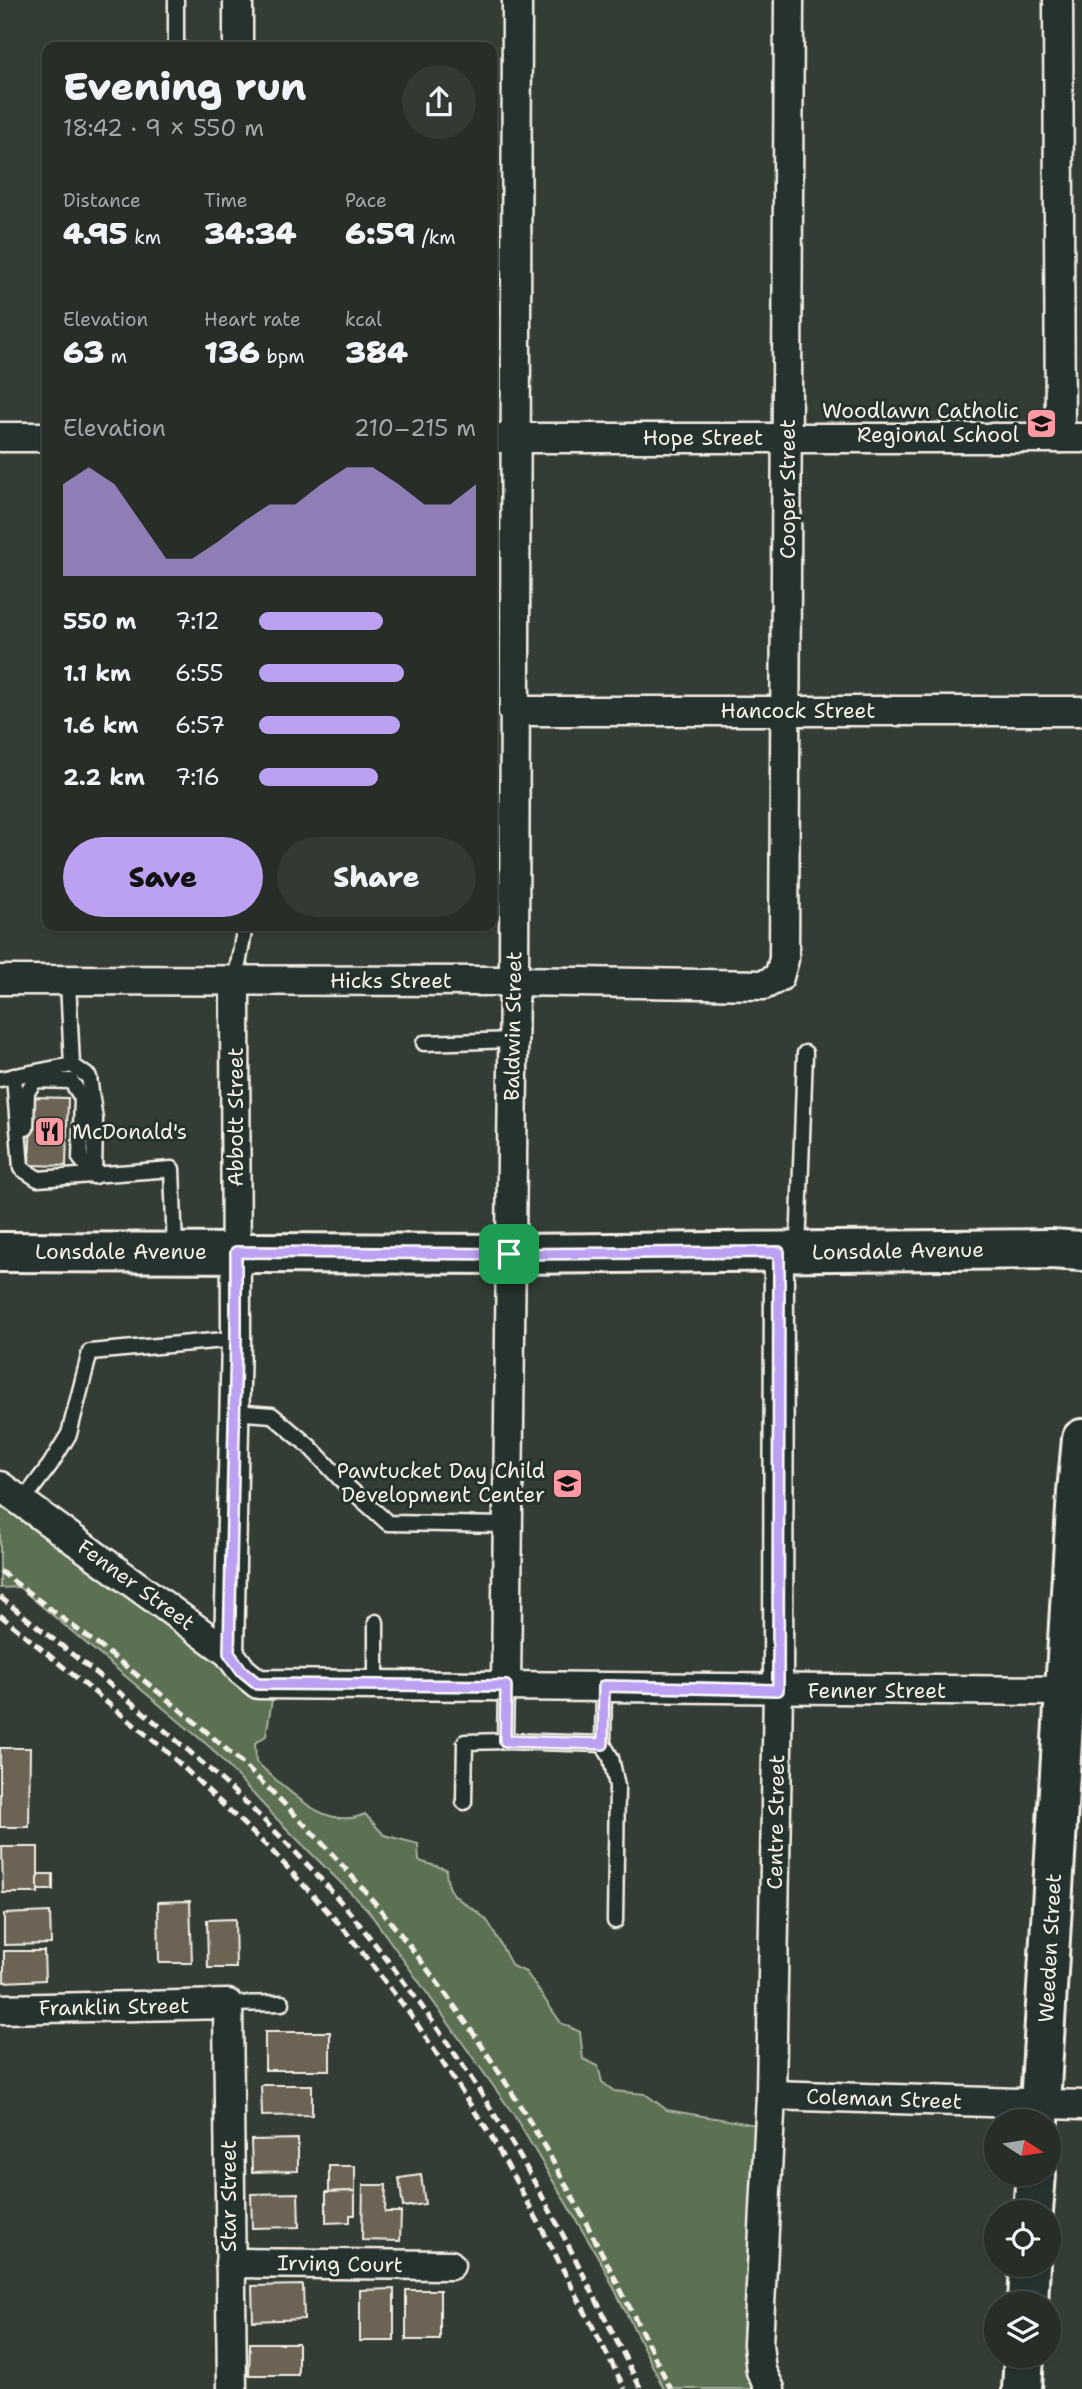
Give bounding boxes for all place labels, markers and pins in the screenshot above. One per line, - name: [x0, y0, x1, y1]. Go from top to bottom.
- place label: Woodlawn Catholic Regional School: [822, 397, 1020, 449]
- school or university icon: Woodlawn Catholic Regional School: [1025, 406, 1059, 440]
- restaurant icon: McDonald's: [32, 1115, 66, 1149]
- place label: McDonald's: [72, 1118, 187, 1146]
- pin: [479, 1224, 539, 1284]
- place label: Pawtucket Day Child Development Center: [337, 1457, 545, 1509]
- school or university icon: Pawtucket Day Child Development Center: [551, 1466, 585, 1500]

